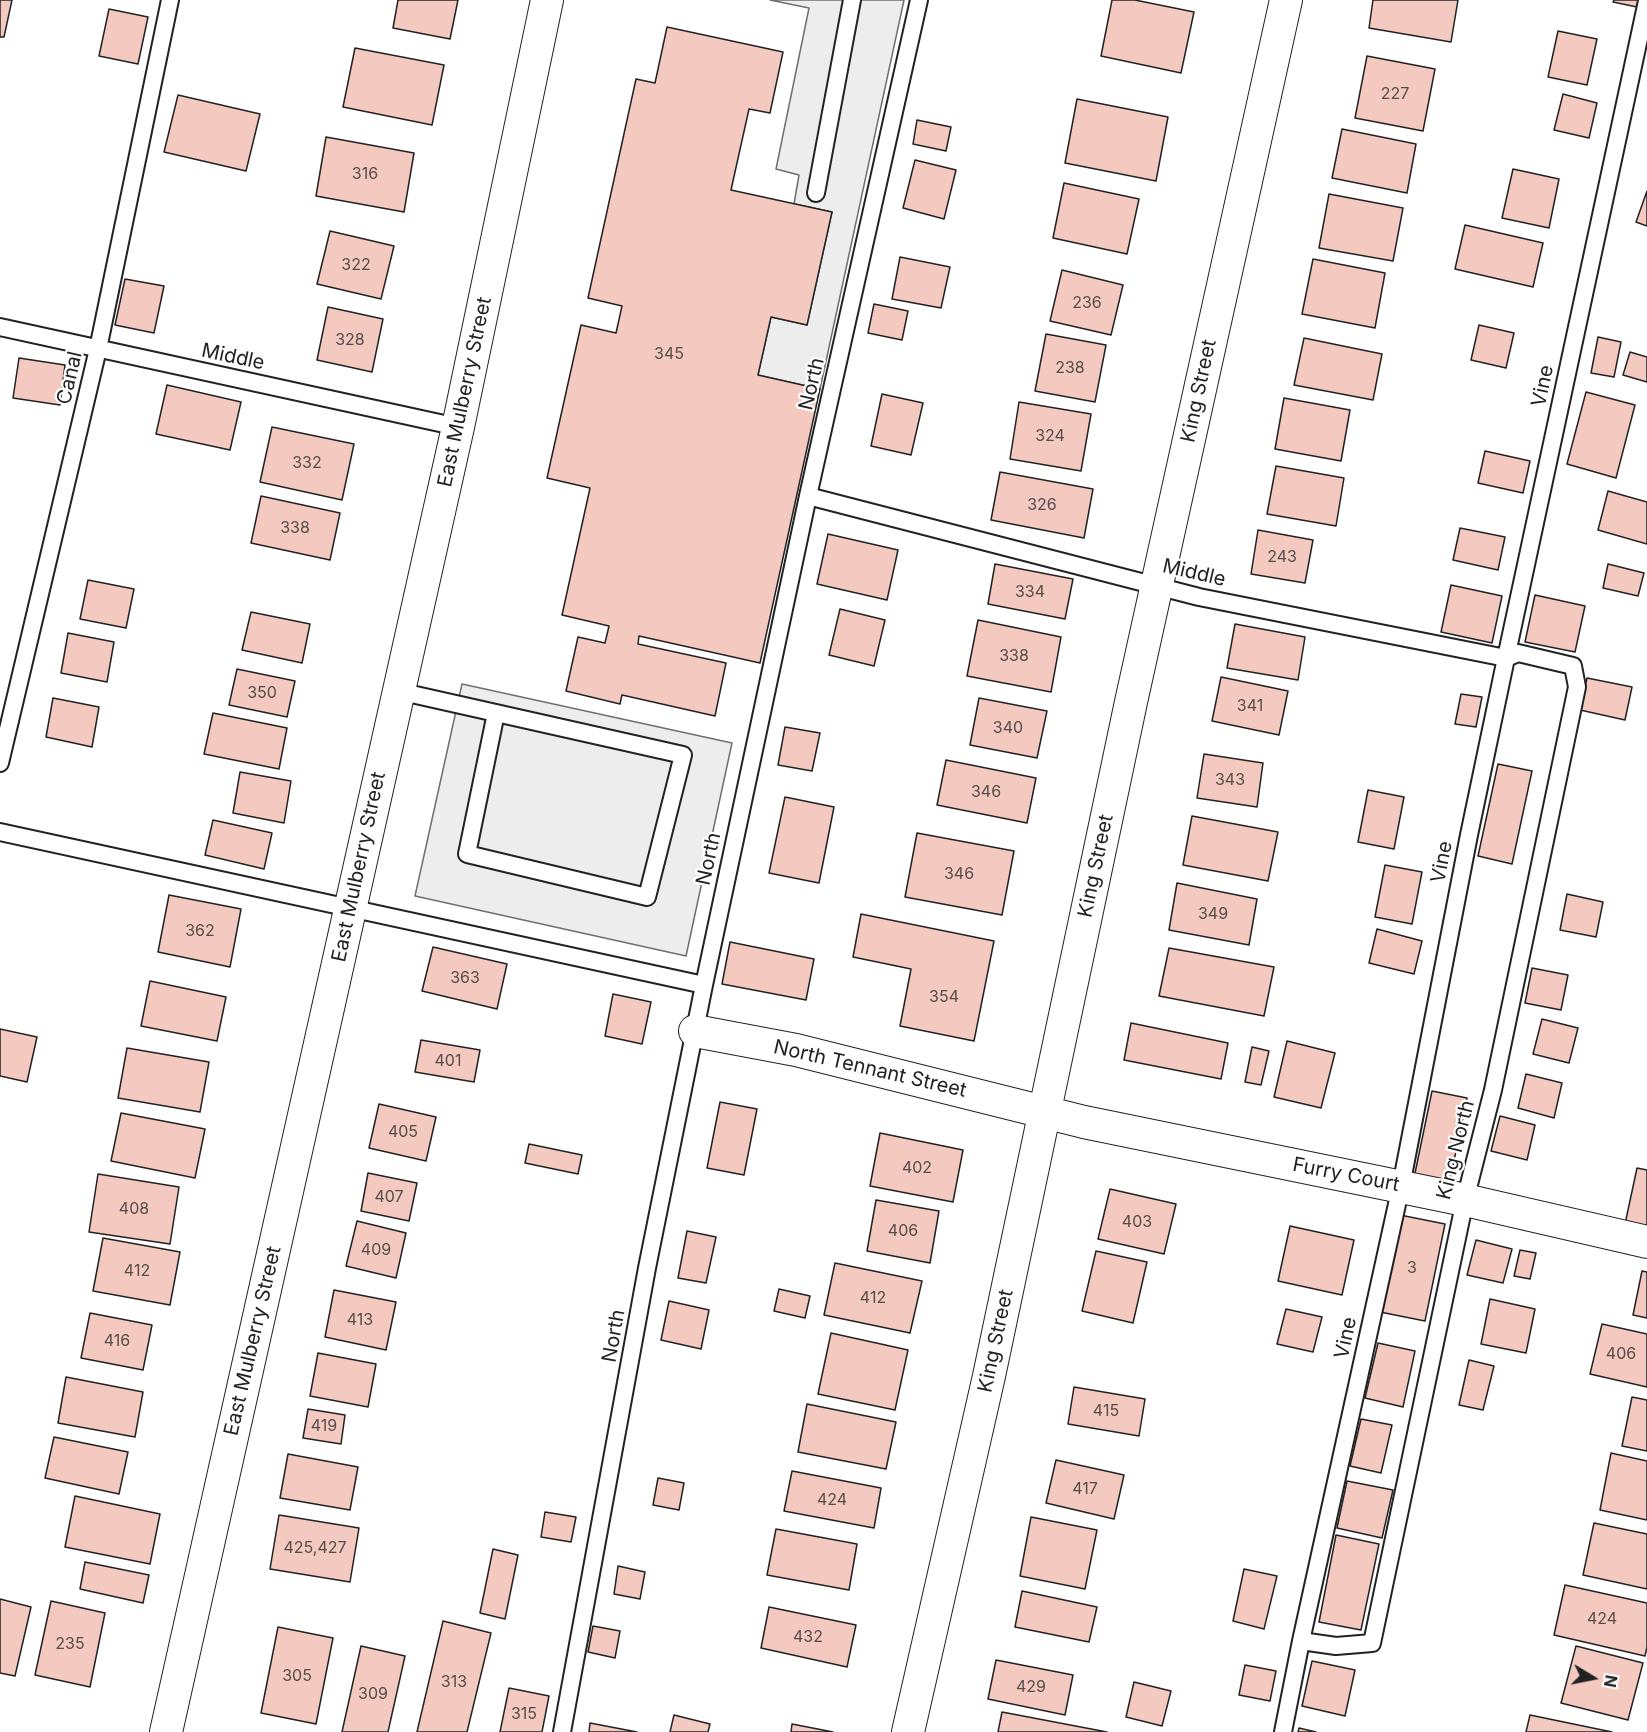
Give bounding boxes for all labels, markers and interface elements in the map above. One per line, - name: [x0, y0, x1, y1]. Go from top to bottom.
- house number: 227: [1381, 84, 1409, 104]
- house number: 316: [352, 164, 378, 184]
- house number: 322: [341, 255, 371, 275]
- house number: 236: [1072, 293, 1102, 313]
- street label: East Mulberry Street: [433, 295, 497, 489]
- house number: 328: [335, 330, 365, 350]
- street label: King Street: [1176, 337, 1222, 445]
- street label: Middle: [199, 339, 267, 375]
- house number: 345: [654, 344, 684, 364]
- street label: Canal: [52, 349, 88, 407]
- street label: North: [794, 355, 830, 413]
- house number: 238: [1055, 358, 1085, 378]
- street label: Vine: [1527, 363, 1559, 409]
- house number: 324: [1035, 426, 1065, 446]
- house number: 332: [292, 453, 322, 473]
- house number: 326: [1027, 495, 1057, 515]
- house number: 338: [280, 518, 310, 538]
- house number: 243: [1267, 547, 1297, 567]
- street label: Middle: [1160, 554, 1228, 592]
- house number: 334: [1015, 582, 1045, 602]
- house number: 338: [999, 646, 1029, 666]
- house number: 350: [247, 683, 277, 703]
- house number: 341: [1237, 696, 1263, 716]
- house number: 340: [993, 718, 1023, 738]
- street label: East Mulberry Street: [327, 770, 391, 964]
- house number: 343: [1215, 770, 1245, 790]
- house number: 346: [971, 782, 1001, 802]
- street label: King Street: [1073, 812, 1119, 920]
- street label: North: [692, 830, 726, 888]
- street label: Vine: [1426, 839, 1458, 885]
- house number: 346: [944, 864, 974, 884]
- house number: 349: [1198, 904, 1228, 924]
- house number: 362: [185, 921, 215, 941]
- house number: 363: [450, 968, 480, 988]
- house number: 354: [929, 987, 959, 1007]
- street label: North Tennant Street: [771, 1035, 969, 1103]
- house number: 401: [435, 1051, 461, 1071]
- street label: King North: [1432, 1098, 1480, 1202]
- house number: 405: [388, 1122, 418, 1142]
- street label: Furry Court: [1291, 1153, 1401, 1197]
- house number: 402: [902, 1158, 932, 1178]
- house number: 407: [374, 1187, 404, 1207]
- house number: 408: [119, 1199, 149, 1219]
- house number: 403: [1122, 1212, 1152, 1232]
- house number: 406: [888, 1221, 918, 1241]
- house number: 409: [361, 1240, 391, 1260]
- street label: East Mulberry Street: [220, 1244, 286, 1438]
- house number: 3: [1407, 1258, 1417, 1278]
- house number: 412: [124, 1261, 150, 1281]
- street label: King Street: [973, 1287, 1019, 1395]
- house number: 412: [860, 1288, 886, 1308]
- street label: North: [598, 1308, 630, 1364]
- house number: 413: [347, 1310, 373, 1330]
- street label: Vine: [1330, 1315, 1362, 1361]
- house number: 416: [104, 1331, 130, 1351]
- house number: 406: [1606, 1344, 1636, 1364]
- house number: 415: [1093, 1401, 1119, 1421]
- house number: 419: [311, 1416, 337, 1436]
- house number: 417: [1072, 1479, 1098, 1499]
- house number: 424: [817, 1490, 847, 1510]
- house number: 425,427: [283, 1538, 347, 1558]
- house number: 424: [1587, 1609, 1617, 1629]
- house number: 432: [793, 1627, 823, 1647]
- house number: 235: [55, 1634, 85, 1654]
- north arrow: [1563, 1648, 1623, 1708]
- house number: 305: [282, 1666, 312, 1686]
- house number: 313: [441, 1672, 467, 1692]
- text: N: [1600, 1673, 1622, 1689]
- house number: 429: [1016, 1677, 1046, 1697]
- house number: 309: [358, 1684, 388, 1704]
- house number: 315: [511, 1704, 537, 1724]

